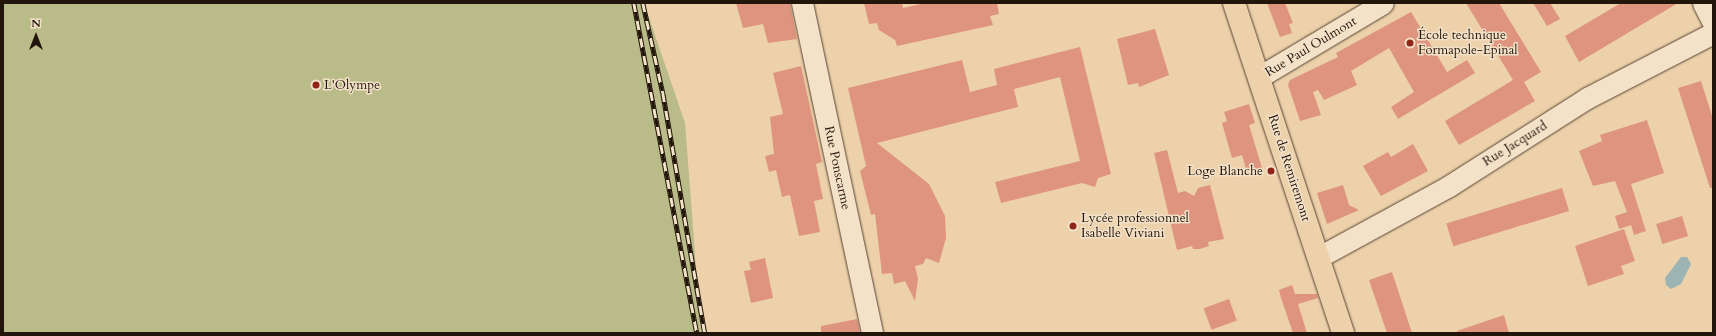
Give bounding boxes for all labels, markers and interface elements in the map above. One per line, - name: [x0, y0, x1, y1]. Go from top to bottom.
- street label: Rue Paul Oulmont: [1262, 14, 1360, 80]
- north arrow: [16, 16, 56, 56]
- text: N: [31, 16, 41, 31]
- place label: École technique Formapole-Epinal: [1418, 28, 1518, 59]
- marker: École technique Formapole-Epinal: [1405, 38, 1415, 48]
- place label: L'Olympe: [324, 77, 380, 93]
- marker: L'Olympe: [311, 80, 321, 90]
- street label: Rue de Remiremont: [1264, 113, 1314, 223]
- street label: Rue Jacquard: [1480, 118, 1550, 170]
- street label: Rue Ponscarme: [821, 125, 853, 211]
- place label: Loge Blanche: [1187, 163, 1263, 179]
- marker: Loge Blanche: [1266, 166, 1276, 176]
- place label: Lycée professionnel Isabelle Viviani: [1081, 211, 1189, 242]
- marker: Lycée professionnel Isabelle Viviani: [1068, 221, 1078, 231]

